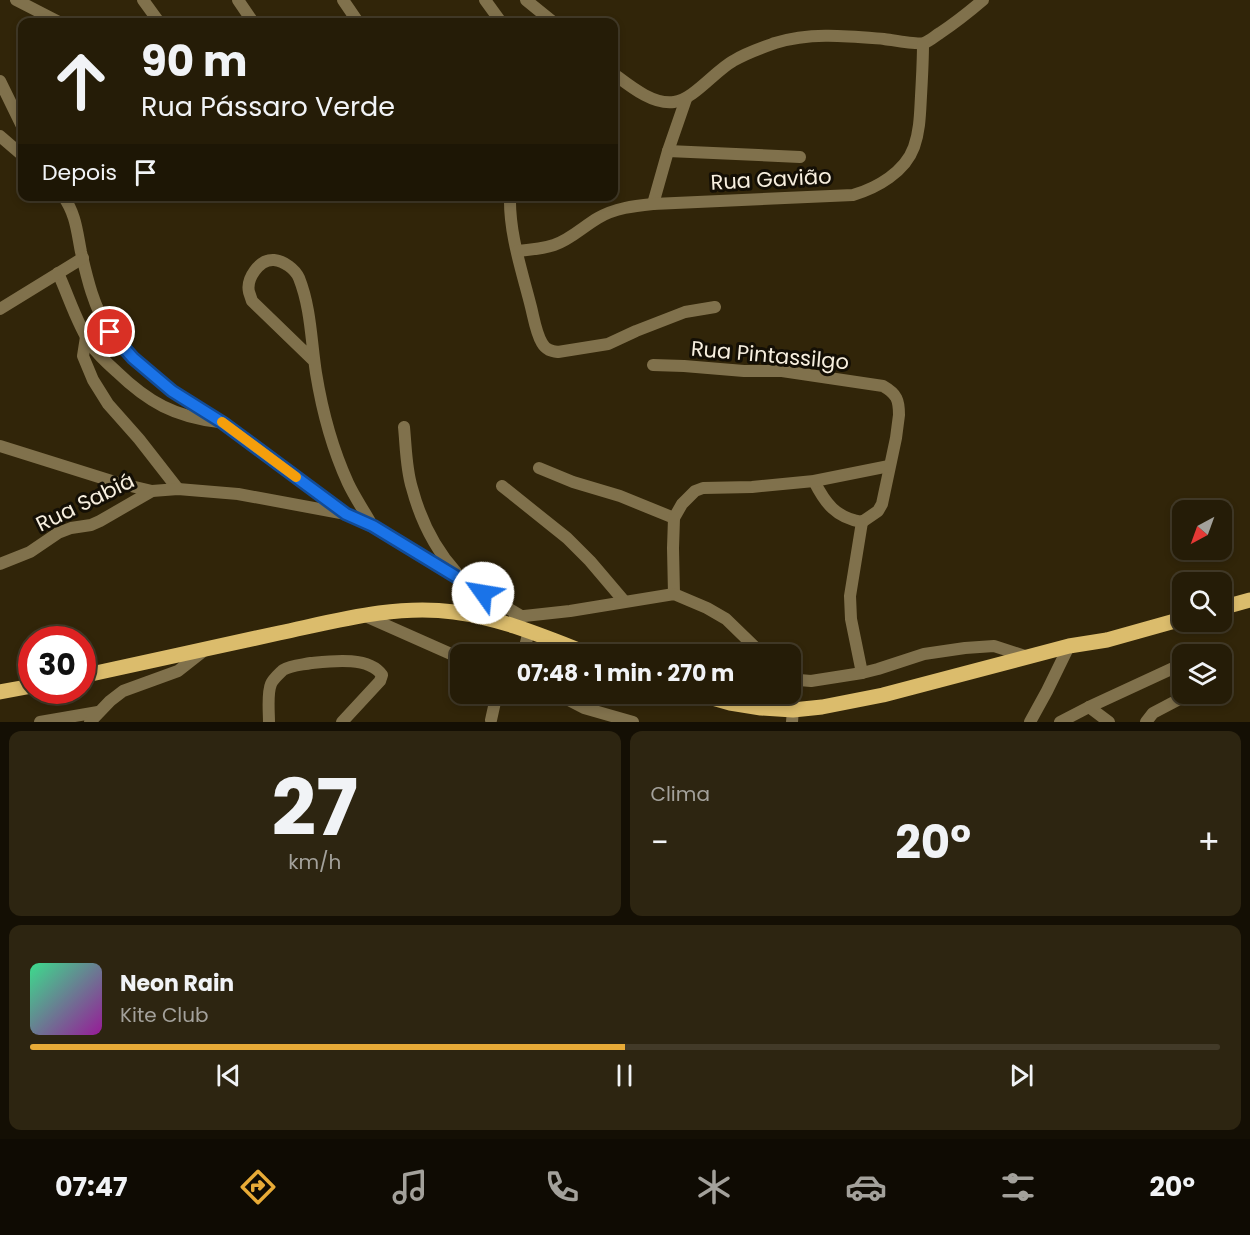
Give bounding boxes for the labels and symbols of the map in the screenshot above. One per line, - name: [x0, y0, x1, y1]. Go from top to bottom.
- street label: Rua Gavião: [710, 161, 832, 197]
- pin: [84, 306, 135, 357]
- street label: Rua Pintassilgo: [690, 334, 850, 376]
- street label: Rua Sabiá: [31, 466, 139, 538]
- north arrow: [1172, 500, 1232, 560]
- position arrow: [451, 561, 515, 625]
- speed limit sign: 30: [18, 626, 96, 704]

